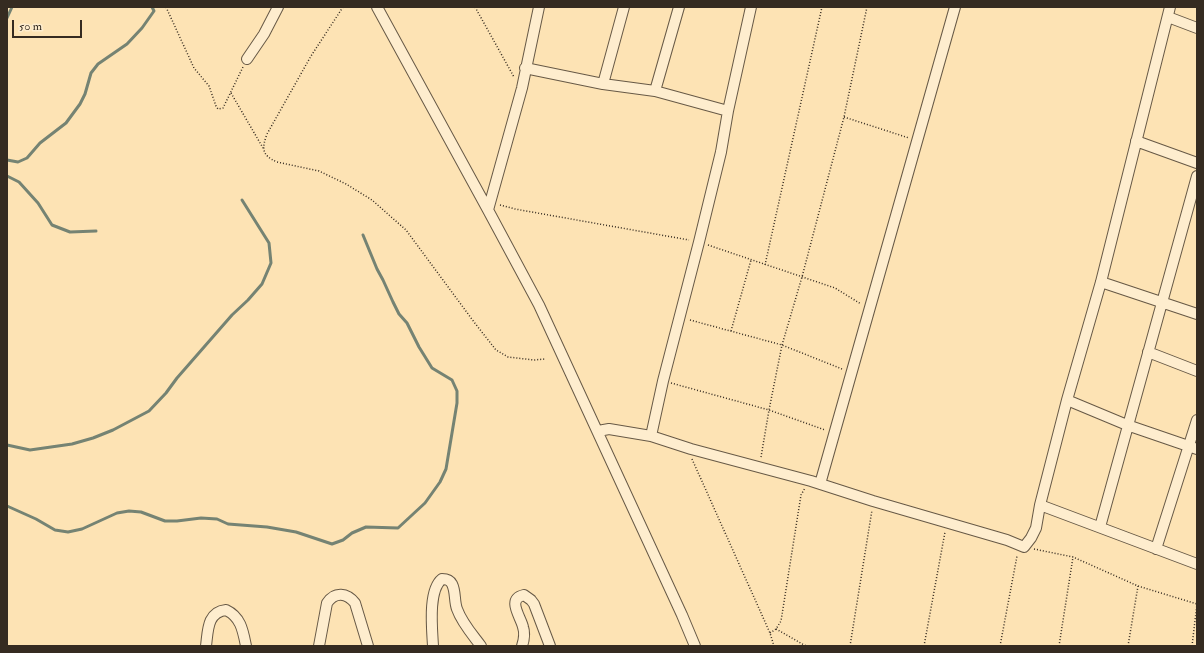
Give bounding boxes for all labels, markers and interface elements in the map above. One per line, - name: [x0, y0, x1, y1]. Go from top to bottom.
- scale bar: [14, 12, 84, 38]
- text: 50 m: [19, 19, 42, 34]

